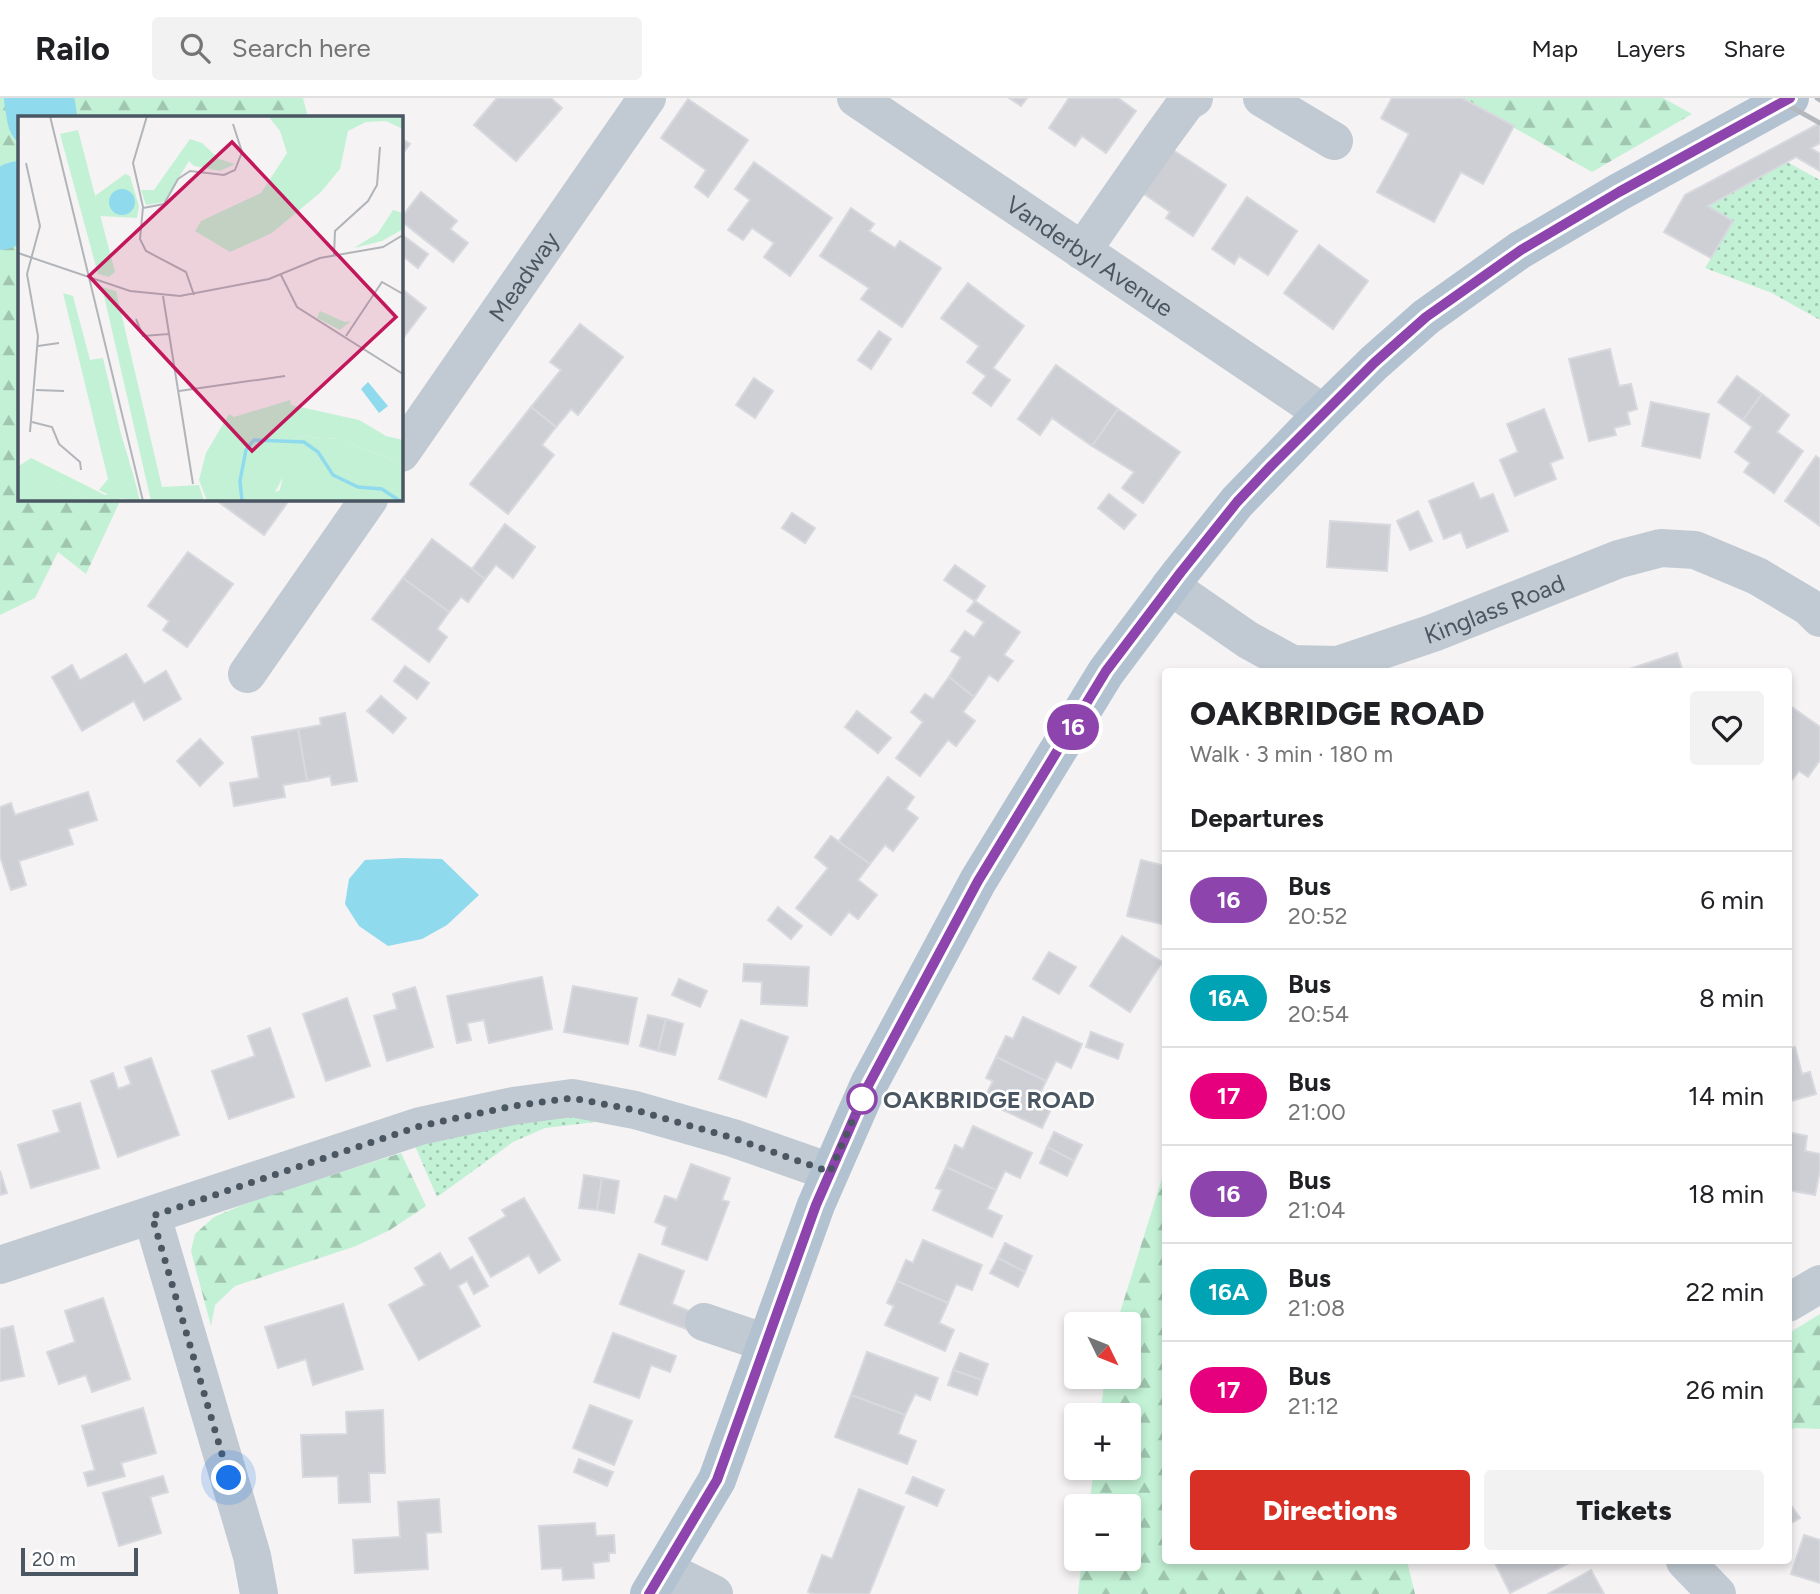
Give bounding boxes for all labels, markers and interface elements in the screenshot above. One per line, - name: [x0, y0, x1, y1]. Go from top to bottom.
- search box: [152, 17, 642, 80]
- text: Railo: [35, 29, 110, 68]
- icon: search: [176, 29, 214, 67]
- text: Search here: [232, 32, 371, 64]
- text: Map: [1531, 34, 1578, 63]
- text: Layers: [1616, 34, 1685, 63]
- text: Share: [1723, 34, 1785, 63]
- inset map: [18, 116, 402, 500]
- street label: Vanderbyl Avenue: [1001, 189, 1179, 322]
- street label: Meadway: [482, 225, 565, 327]
- street label: Kinglass Road: [1420, 568, 1569, 650]
- button: heart: [1690, 691, 1764, 765]
- text: OAKBRIDGE ROAD: [1190, 694, 1485, 733]
- line badge: 16: [1042, 704, 1104, 750]
- text: 16: [1061, 712, 1085, 741]
- text: Walk · 3 min · 180 m: [1190, 740, 1393, 768]
- text: Departures: [1190, 802, 1324, 834]
- text: Bus: [1288, 870, 1331, 902]
- text: 6 min: [1700, 884, 1764, 916]
- text: 16: [1216, 885, 1241, 914]
- text: 20:52: [1288, 902, 1348, 930]
- text: Bus: [1288, 968, 1331, 1000]
- text: 8 min: [1699, 982, 1764, 1014]
- text: 16A: [1208, 983, 1249, 1012]
- text: 20:54: [1288, 1000, 1349, 1028]
- text: Bus: [1288, 1066, 1331, 1098]
- text: 14 min: [1688, 1080, 1764, 1112]
- text: 17: [1217, 1081, 1240, 1110]
- marker: OAKBRIDGE ROAD: [847, 1084, 877, 1114]
- place label: OAKBRIDGE ROAD: [883, 1085, 1095, 1114]
- text: 21:00: [1288, 1098, 1346, 1126]
- text: Bus: [1288, 1164, 1331, 1196]
- text: 18 min: [1688, 1178, 1764, 1210]
- text: 16: [1216, 1179, 1241, 1208]
- text: 21:04: [1288, 1196, 1345, 1224]
- text: Bus: [1288, 1262, 1331, 1294]
- text: 22 min: [1686, 1276, 1764, 1308]
- text: 16A: [1208, 1277, 1249, 1306]
- text: 21:08: [1288, 1294, 1345, 1322]
- north arrow: [1064, 1312, 1141, 1390]
- map controls: [1064, 1312, 1141, 1571]
- text: Bus: [1288, 1360, 1331, 1392]
- text: 26 min: [1686, 1374, 1764, 1406]
- text: 17: [1217, 1375, 1240, 1404]
- text: 21:12: [1288, 1392, 1339, 1420]
- button: +: [1064, 1403, 1141, 1480]
- your location: [211, 1460, 246, 1495]
- button: Directions: [1190, 1470, 1470, 1550]
- button: Tickets: [1484, 1470, 1764, 1550]
- button: −: [1064, 1494, 1141, 1571]
- scale bar: [21, 1545, 138, 1577]
- text: 20 m: [32, 1548, 76, 1571]

